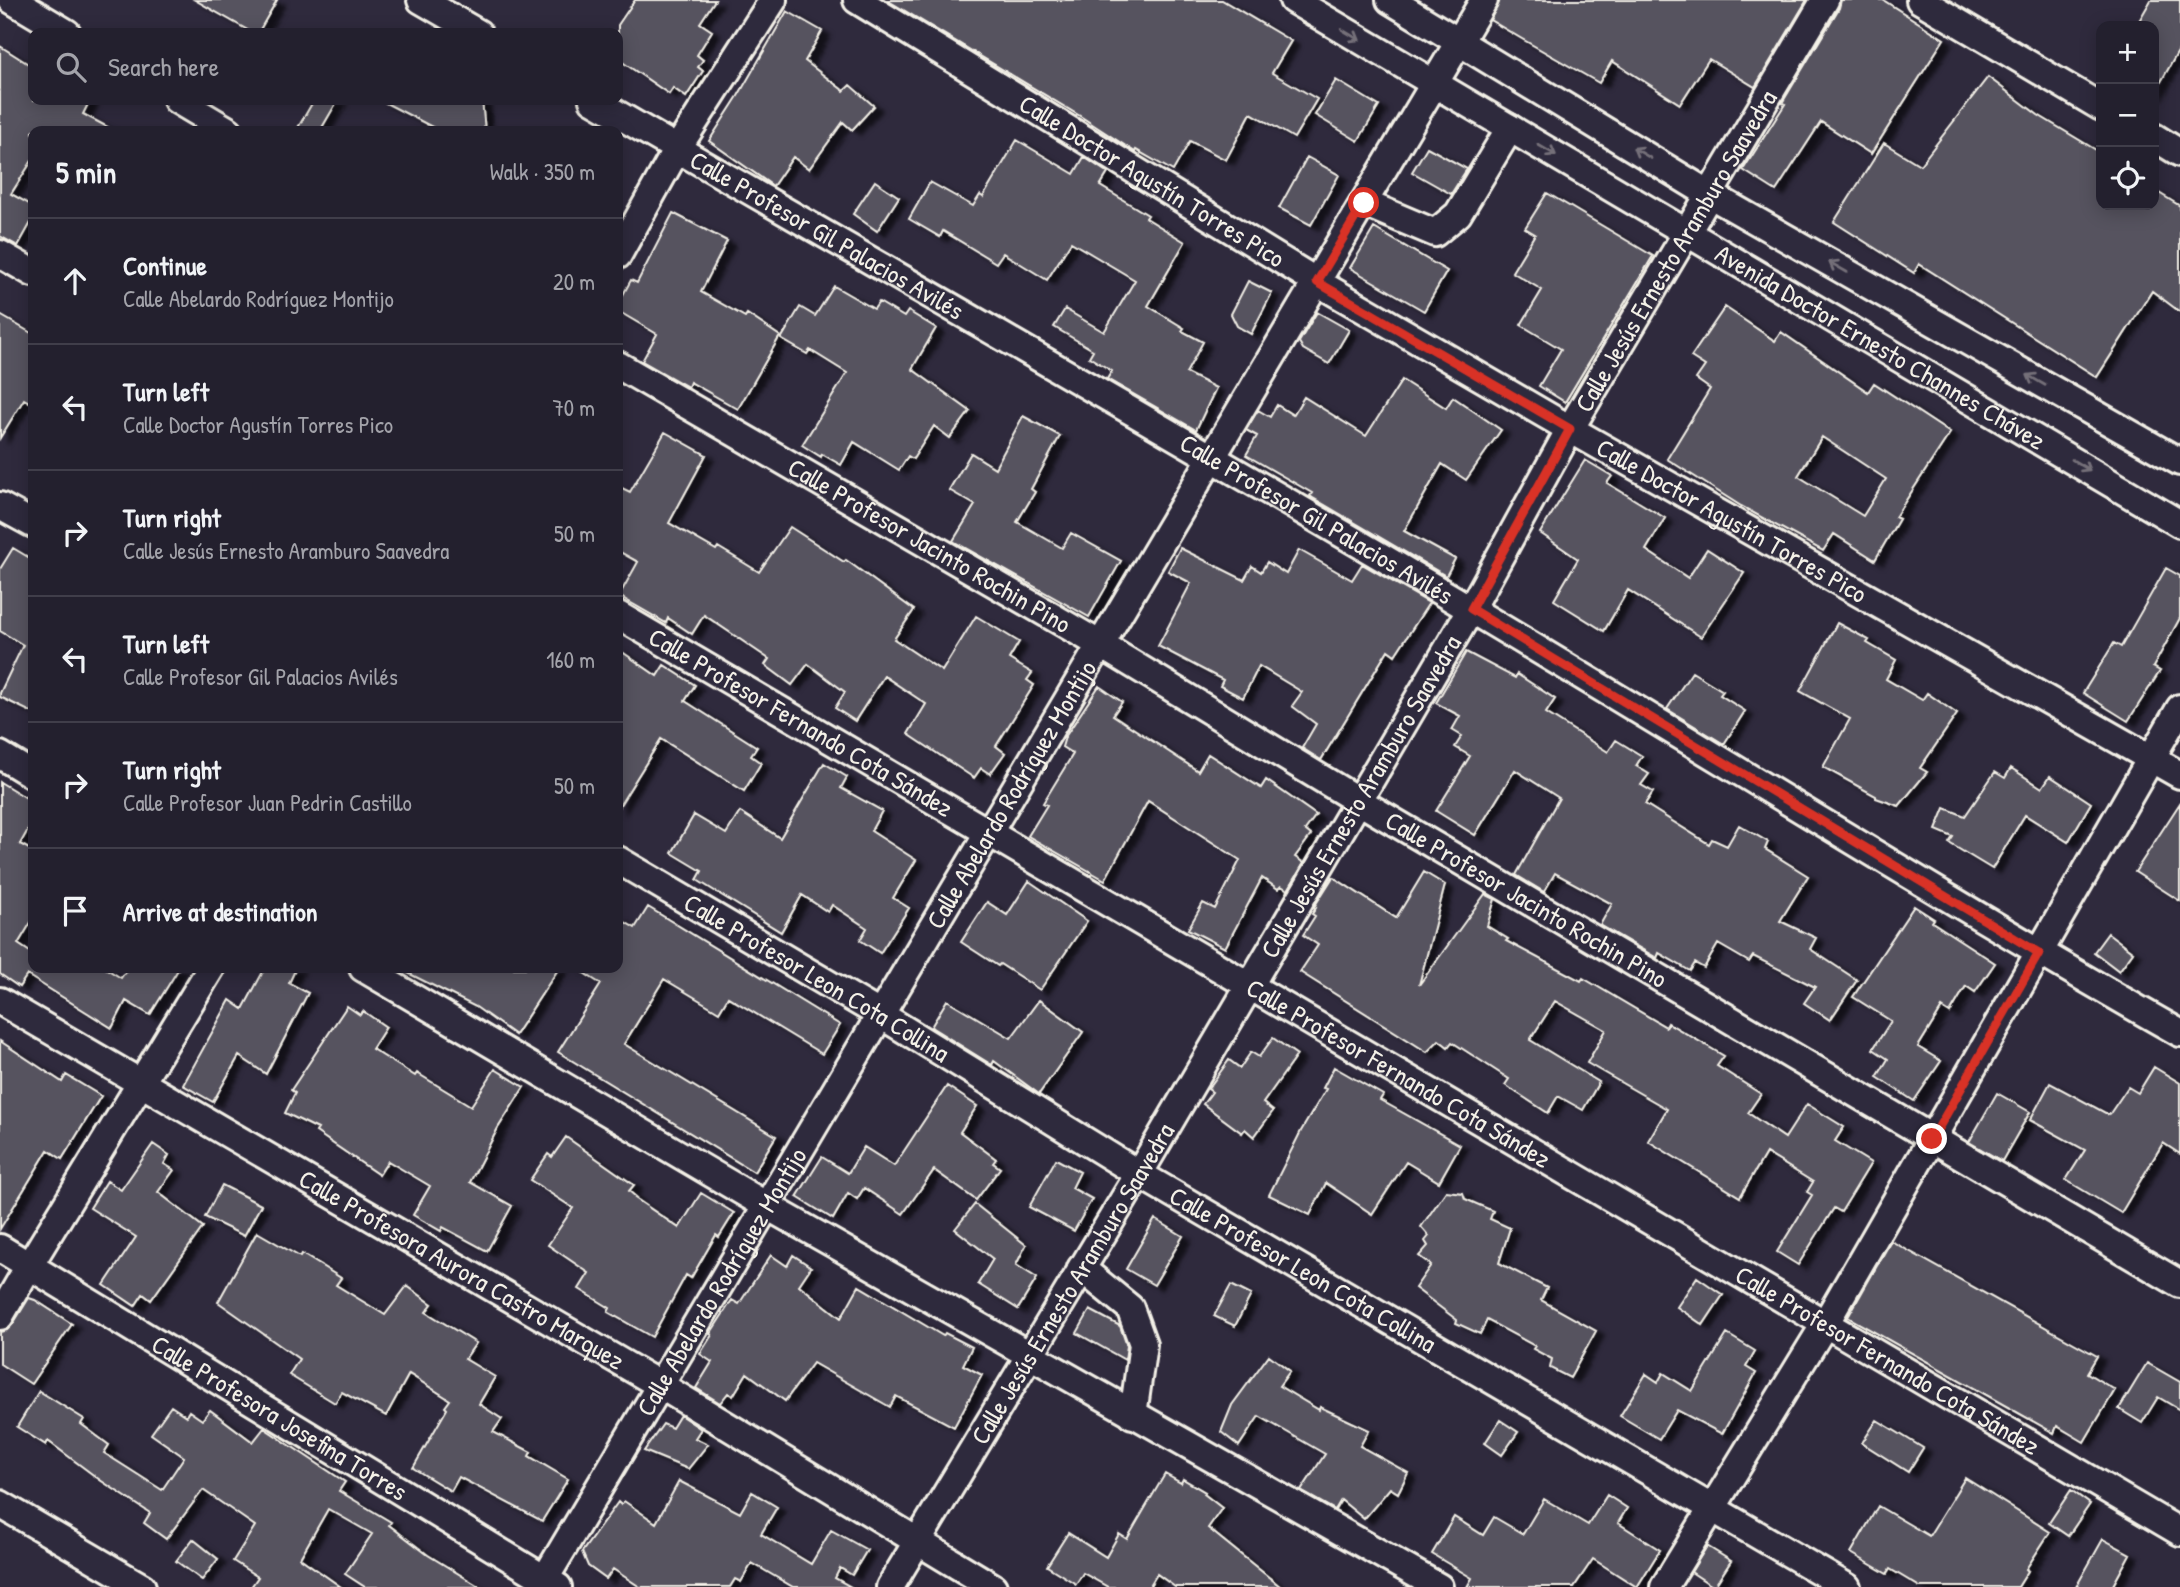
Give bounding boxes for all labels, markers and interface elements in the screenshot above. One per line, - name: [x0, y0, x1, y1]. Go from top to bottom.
- map controls: [2096, 21, 2159, 210]
- button: +: [2096, 21, 2159, 84]
- search box: [28, 28, 623, 105]
- one-way arrow: [1341, 28, 1361, 42]
- icon: search: [52, 48, 90, 86]
- text: Search here: [108, 49, 219, 84]
- street label: Calle Jesús Ernesto Aramburo Saavedra: [1566, 83, 1785, 418]
- button: −: [2096, 84, 2159, 147]
- street label: Calle Doctor Agustín Torres Pico: [1013, 86, 1292, 275]
- street label: Calle Profesor Gil Palacios Avilés: [684, 142, 970, 328]
- one-way arrow: [1537, 143, 1557, 157]
- one-way arrow: [1632, 145, 1652, 159]
- button: locate: [2096, 147, 2159, 210]
- text: 5 min: [56, 152, 116, 192]
- text: Walk · 350 m: [490, 156, 595, 187]
- route start: [1348, 187, 1379, 218]
- street label: Avenida Doctor Ernesto Channes Chávez: [1709, 235, 2052, 457]
- text: Continue: [123, 248, 207, 283]
- one-way arrow: [1828, 260, 1849, 273]
- icon: ahead: [56, 262, 94, 300]
- text: 20 m: [553, 266, 595, 297]
- text: Calle Abelardo Rodríguez Montijo: [123, 283, 394, 314]
- one-way arrow: [2026, 373, 2046, 387]
- text: Turn left: [123, 374, 209, 409]
- icon: left: [56, 388, 94, 426]
- text: 70 m: [552, 392, 595, 423]
- text: Calle Doctor Agustín Torres Pico: [123, 409, 393, 440]
- street label: Calle Profesor Gil Palacios Avilés: [1174, 425, 1460, 612]
- street label: Calle Doctor Agustín Torres Pico: [1590, 430, 1873, 611]
- street label: Calle Profesor Jacinto Rochin Pino: [782, 449, 1078, 641]
- one-way arrow: [2070, 458, 2090, 472]
- text: Turn right: [123, 500, 221, 535]
- icon: right: [56, 514, 94, 552]
- text: 50 m: [554, 518, 595, 549]
- text: Calle Jesús Ernesto Aramburo Saavedra: [123, 535, 449, 566]
- street label: Calle Profesor Fernando Cota Sández: [643, 619, 960, 825]
- text: Turn left: [123, 626, 209, 661]
- street label: Calle Jesús Ernesto Aramburo Saavedra: [1252, 628, 1469, 964]
- icon: left: [56, 640, 94, 678]
- text: 160 m: [546, 644, 595, 675]
- street label: Calle Abelardo Rodríguez Montijo: [918, 654, 1104, 935]
- text: Calle Profesor Gil Palacios Avilés: [123, 661, 398, 692]
- text: Turn right: [123, 752, 221, 787]
- icon: right: [56, 766, 94, 804]
- text: 50 m: [554, 770, 595, 801]
- text: Calle Profesor Juan Pedrin Castillo: [123, 787, 412, 818]
- street label: Calle Profesor Jacinto Rochin Pino: [1379, 803, 1674, 996]
- street label: Calle Profesor Leon Cota Collina: [678, 885, 956, 1070]
- icon: arrive: [56, 892, 94, 930]
- text: Arrive at destination: [123, 894, 318, 929]
- street label: Calle Profesor Fernando Cota Sández: [1240, 970, 1557, 1176]
- street label: Calle Jesús Ernesto Aramburo Saavedra: [962, 1116, 1182, 1451]
- route end: [1916, 1123, 1947, 1154]
- street label: Calle Abelardo Rodríguez Montijo: [628, 1141, 814, 1422]
- street label: Calle Profesora Aurora Castro Marquez: [293, 1161, 631, 1377]
- street label: Calle Profesor Leon Cota Collina: [1163, 1178, 1443, 1361]
- street label: Calle Profesor Fernando Cota Sández: [1729, 1257, 2046, 1463]
- street label: Calle Profesora Josefina Torres: [145, 1326, 414, 1508]

